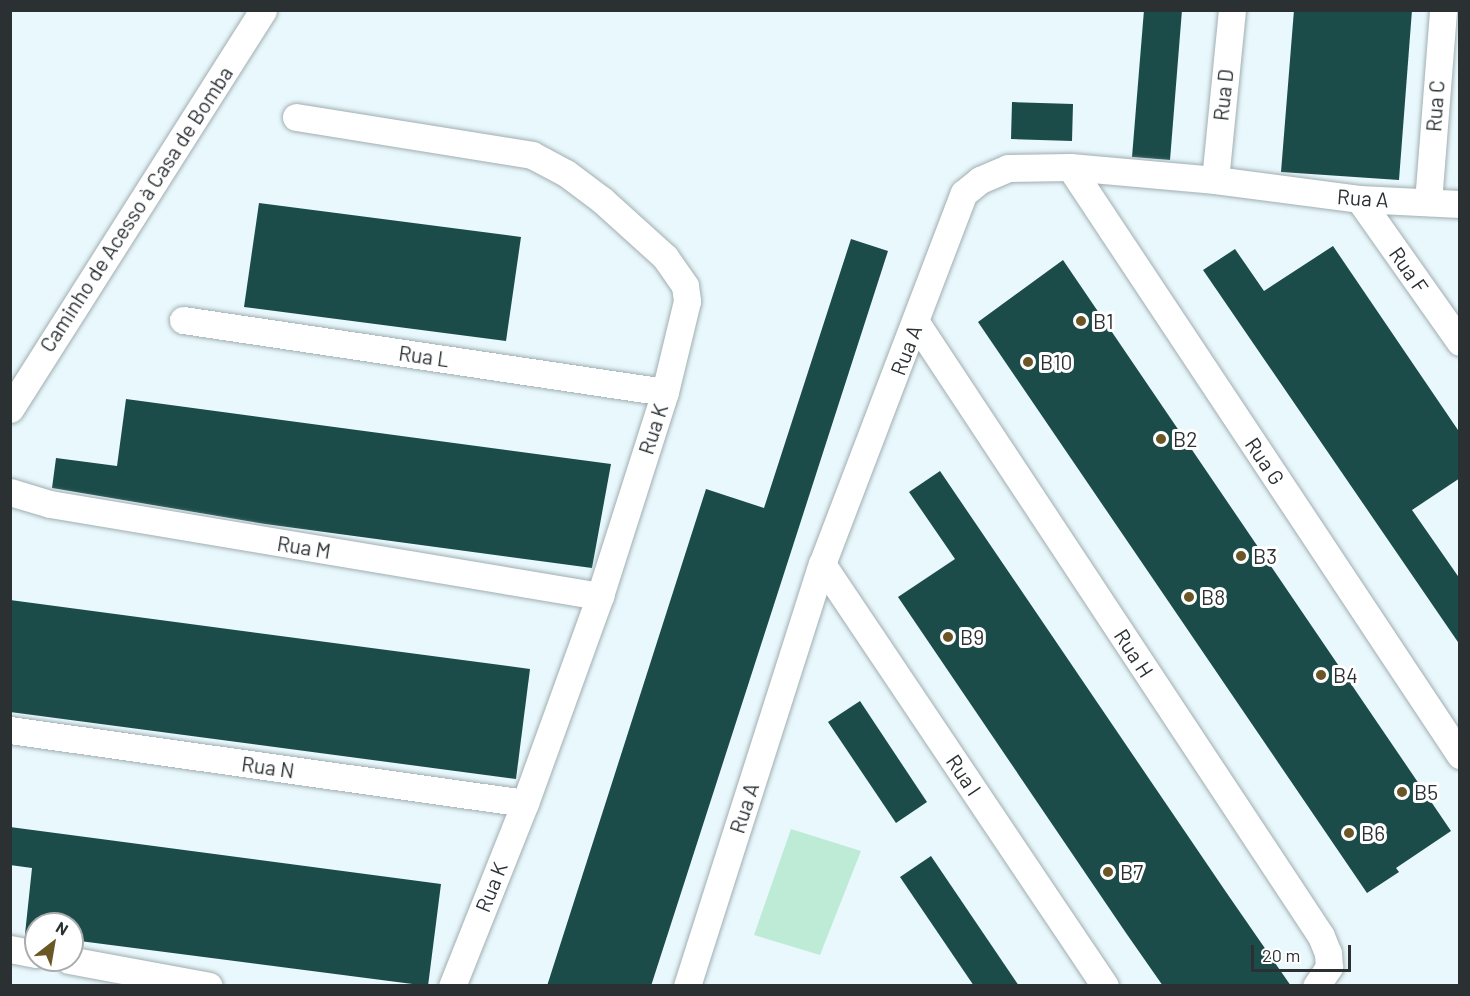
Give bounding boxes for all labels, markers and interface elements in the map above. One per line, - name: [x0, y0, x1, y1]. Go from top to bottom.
- street label: Caminho de Acesso à Casa de Bomba: [34, 62, 238, 356]
- street label: Rua D: [1208, 68, 1238, 122]
- street label: Rua C: [1421, 79, 1449, 133]
- street label: Rua A: [1336, 184, 1390, 212]
- street label: Rua F: [1384, 242, 1434, 298]
- place label: B1: [1093, 308, 1114, 334]
- marker: B1: [1074, 314, 1088, 328]
- street label: Rua A: [885, 321, 927, 379]
- street label: Rua L: [397, 340, 451, 372]
- place label: B10: [1040, 349, 1072, 375]
- marker: B10: [1021, 355, 1035, 369]
- street label: Rua K: [633, 400, 673, 458]
- place label: B2: [1173, 426, 1197, 452]
- marker: B2: [1154, 432, 1168, 446]
- street label: Rua G: [1240, 432, 1290, 490]
- street label: Rua M: [275, 530, 333, 564]
- place label: B3: [1253, 543, 1277, 569]
- marker: B3: [1234, 549, 1248, 563]
- place label: B8: [1201, 584, 1225, 610]
- marker: B8: [1182, 590, 1196, 604]
- place label: B9: [960, 624, 984, 650]
- street label: Rua H: [1109, 624, 1159, 682]
- marker: B9: [941, 630, 955, 644]
- place label: B4: [1333, 662, 1358, 688]
- marker: B4: [1314, 668, 1328, 682]
- street label: Rua I: [941, 750, 987, 800]
- street label: Rua N: [240, 751, 296, 783]
- street label: Rua A: [724, 779, 764, 837]
- place label: B5: [1414, 779, 1438, 805]
- marker: B5: [1395, 785, 1409, 799]
- place label: B6: [1361, 820, 1385, 846]
- marker: B6: [1342, 826, 1356, 840]
- street label: Rua K: [470, 858, 512, 916]
- place label: B7: [1120, 859, 1143, 885]
- marker: B7: [1101, 865, 1115, 879]
- north arrow: [24, 912, 84, 972]
- text: N: [53, 917, 72, 939]
- scale bar: [1254, 933, 1354, 971]
- text: 20 m: [1262, 944, 1300, 966]

